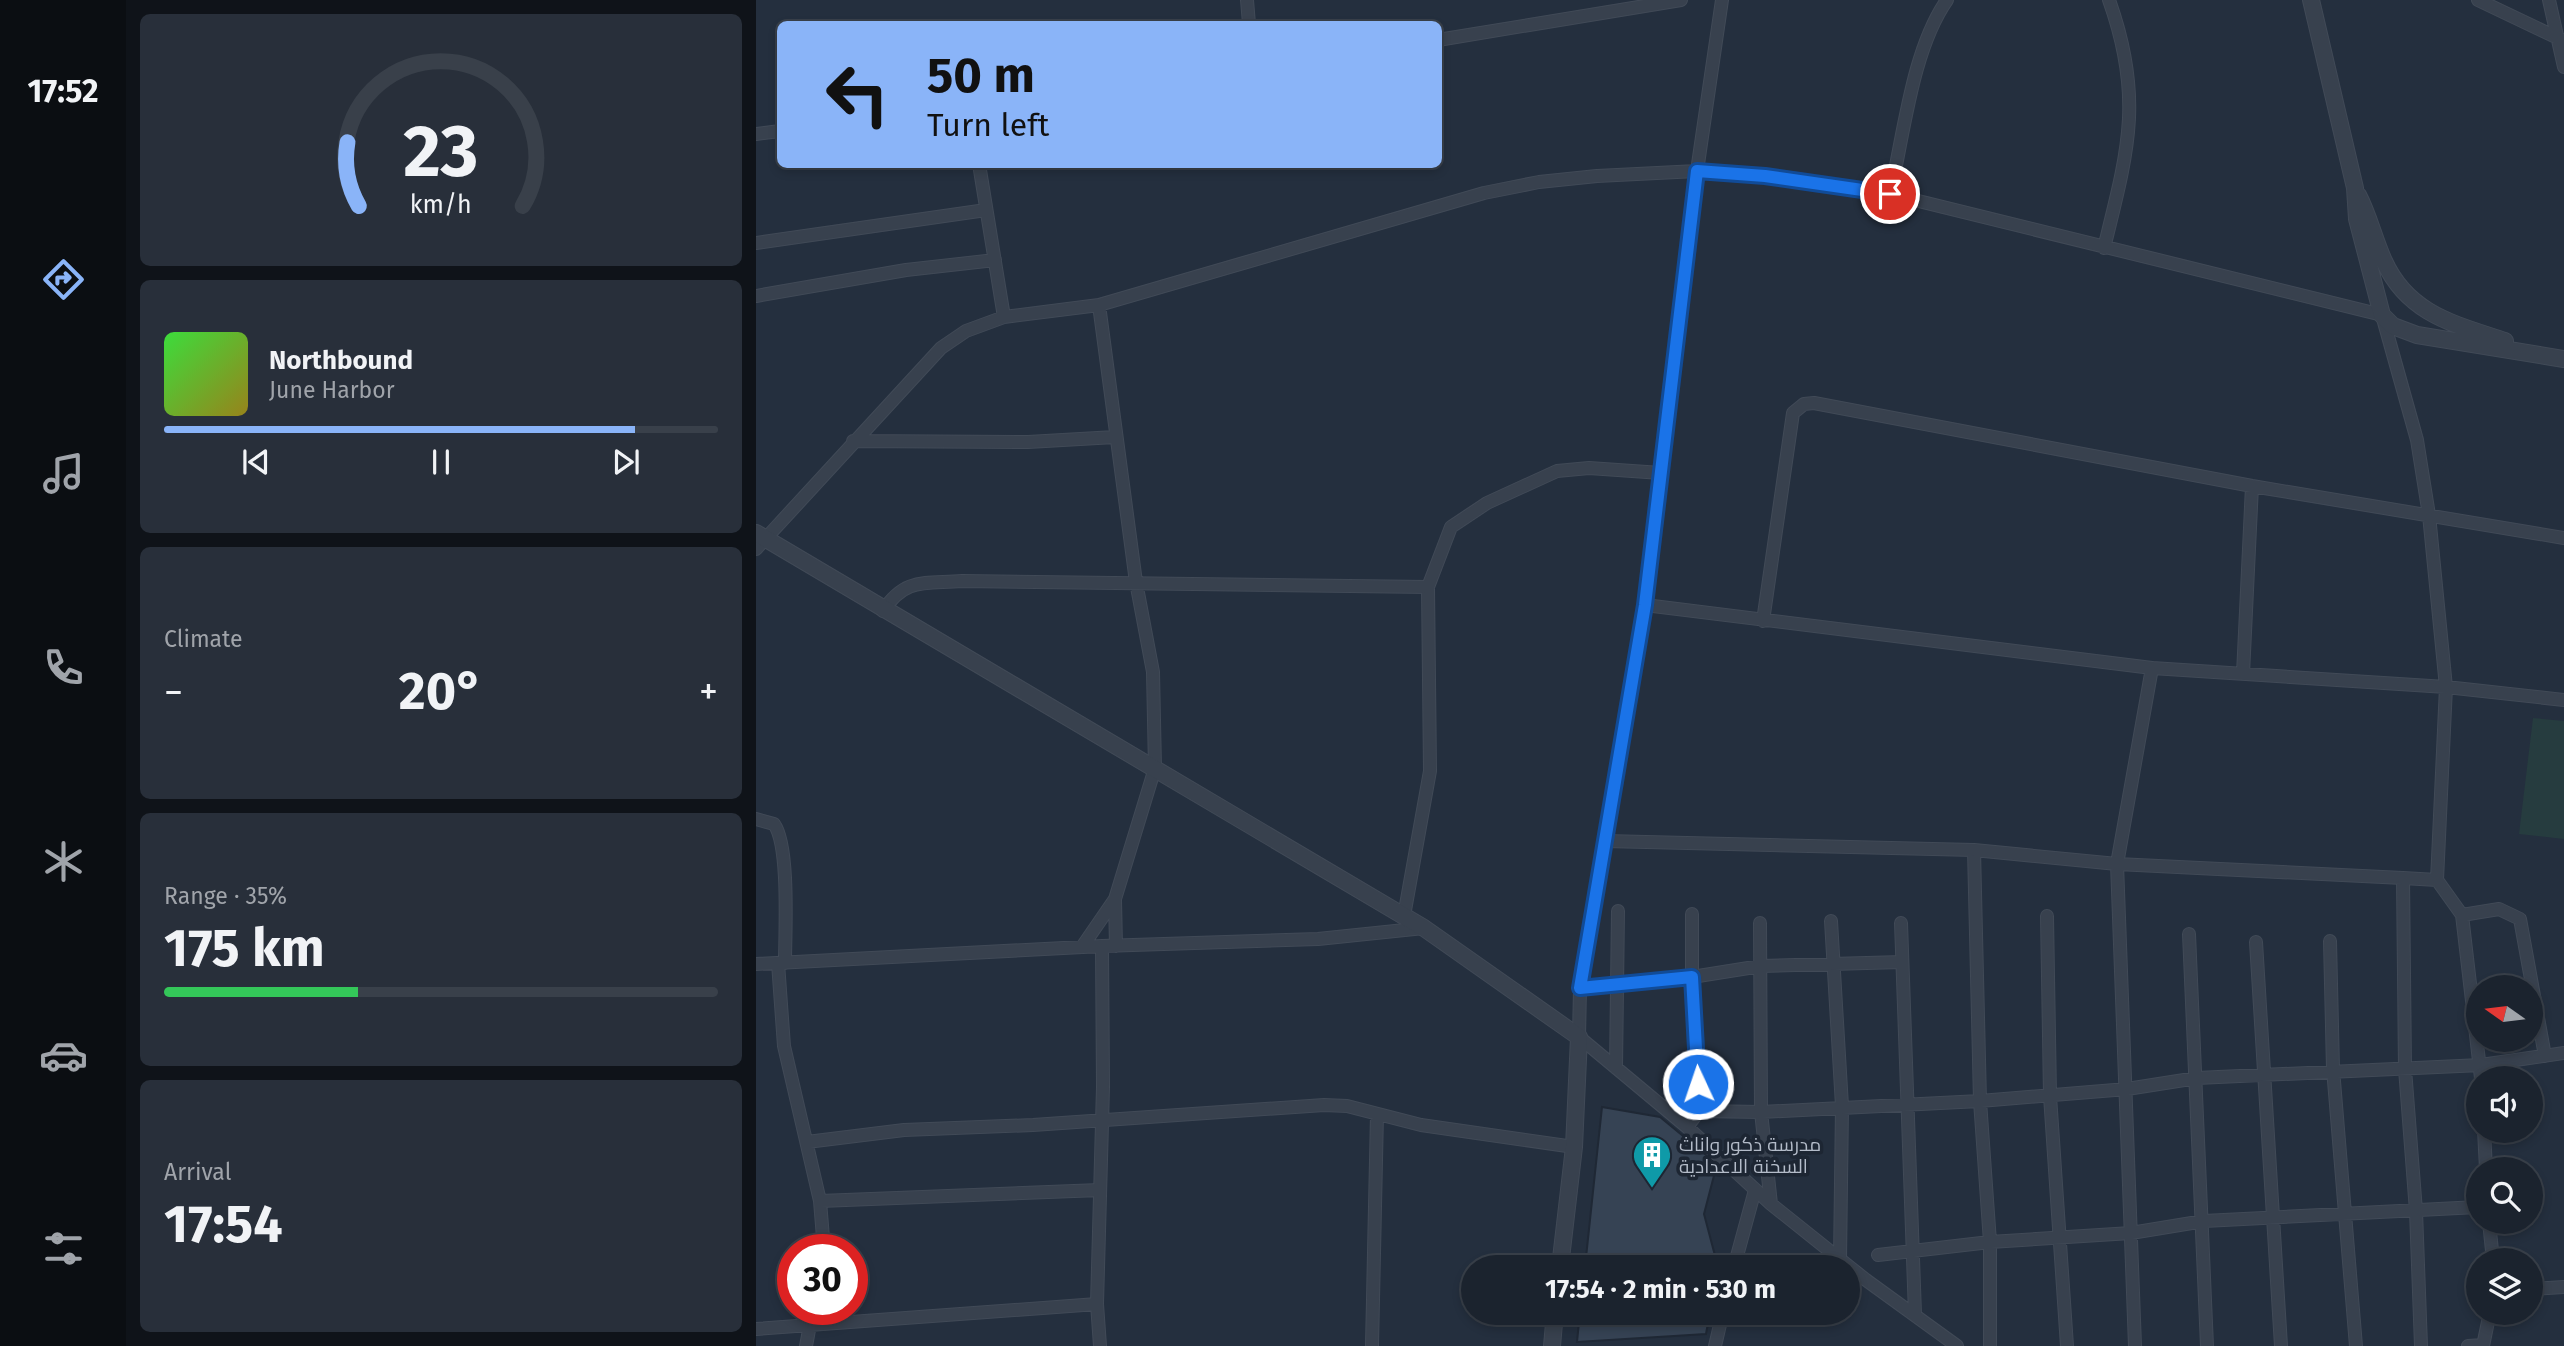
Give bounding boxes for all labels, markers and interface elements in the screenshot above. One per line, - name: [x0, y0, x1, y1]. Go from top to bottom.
- text: 50 m: [927, 46, 1035, 105]
- icon: left: [812, 49, 903, 140]
- text: 17:52: [27, 72, 99, 110]
- text: Turn left: [927, 106, 1049, 144]
- text: 23: [403, 109, 479, 196]
- pin: [1860, 164, 1920, 224]
- icon: arrive: [1871, 175, 1909, 213]
- text: km/h: [410, 190, 472, 220]
- icon: directions: [39, 255, 88, 304]
- text: Northbound: [269, 345, 413, 376]
- text: June Harbor: [269, 376, 395, 404]
- icon: previous: [237, 443, 275, 481]
- icon: pause: [422, 443, 460, 481]
- icon: next: [607, 443, 645, 481]
- icon: music: [39, 449, 88, 498]
- text: Climate: [164, 625, 243, 653]
- icon: phone: [39, 643, 88, 692]
- text: 20°: [399, 660, 483, 723]
- text: −: [164, 669, 183, 715]
- text: +: [699, 669, 718, 715]
- icon: climate: [39, 837, 88, 886]
- text: Range · 35%: [164, 882, 287, 910]
- text: 175 km: [164, 917, 325, 980]
- north arrow: [2466, 975, 2543, 1052]
- map controls: [2466, 975, 2543, 1325]
- icon: car: [39, 1031, 88, 1080]
- position arrow: [1661, 1047, 1735, 1121]
- button: sound: [2466, 1066, 2543, 1143]
- place label: مدرسة ذكور واناث السخنة الاعدادية: [1679, 1133, 1821, 1178]
- building icon: مدرسة ذكور واناث السخنة الاعدادية: [1631, 1134, 1673, 1189]
- button: search: [2466, 1157, 2543, 1234]
- text: Arrival: [164, 1158, 231, 1186]
- text: 17:54: [164, 1193, 283, 1256]
- icon: filters: [39, 1224, 88, 1273]
- speed limit sign: 30: [777, 1234, 868, 1325]
- button: layers: [2466, 1248, 2543, 1325]
- text: 17:54 · 2 min · 530 m: [1545, 1274, 1776, 1305]

